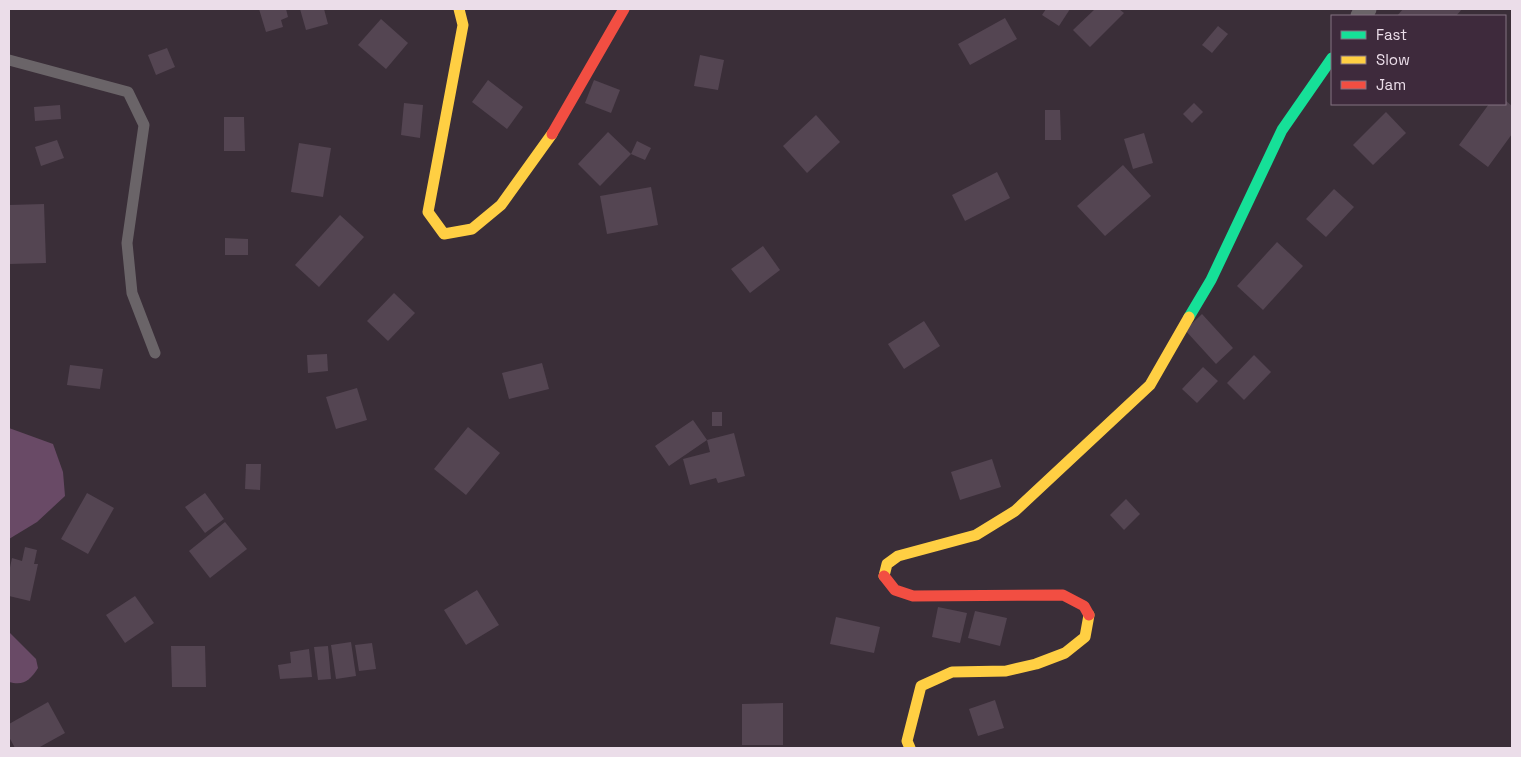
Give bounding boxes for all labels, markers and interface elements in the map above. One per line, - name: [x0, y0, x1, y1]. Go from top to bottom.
- legend: [1331, 15, 1506, 105]
- text: Fast: [1376, 25, 1407, 44]
- text: Slow: [1376, 50, 1410, 69]
- text: Jam: [1376, 75, 1406, 94]

